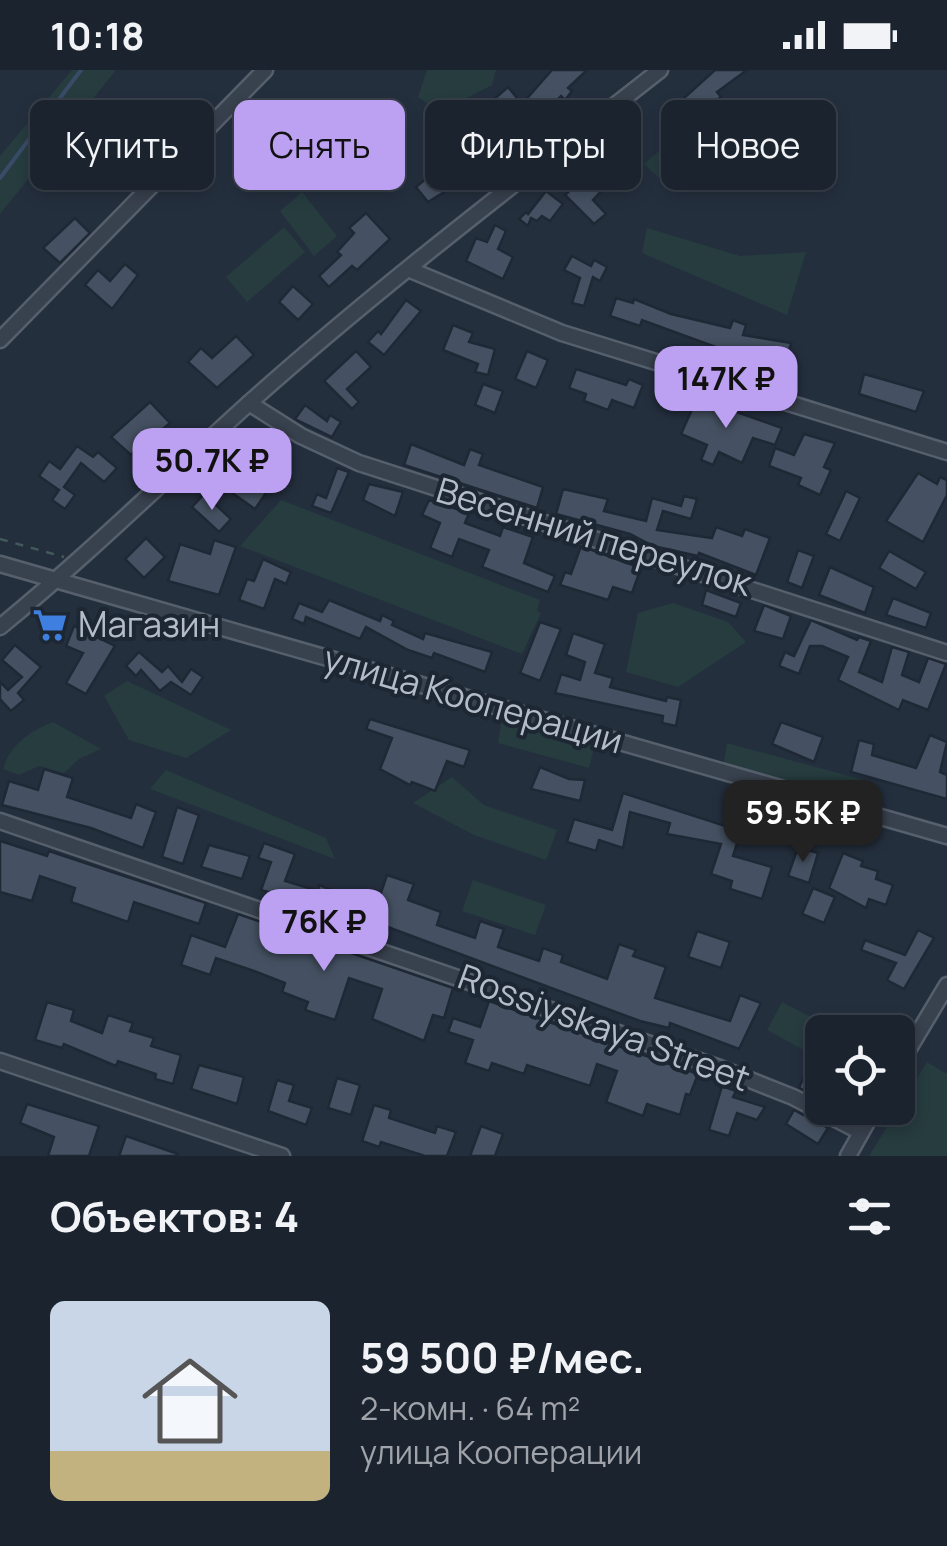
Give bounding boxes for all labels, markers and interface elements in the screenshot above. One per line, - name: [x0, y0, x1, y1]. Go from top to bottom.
- text: 10:18: [50, 9, 145, 61]
- chip: Купить: [30, 100, 214, 190]
- chip: Снять: [234, 100, 405, 190]
- chip: Фильтры: [425, 100, 641, 190]
- chip: Новое: [661, 100, 836, 190]
- pin: 147K ₽: [645, 346, 807, 431]
- text: 147K ₽: [677, 356, 775, 400]
- pin: 50.7K ₽: [120, 428, 304, 513]
- text: 50.7K ₽: [155, 438, 269, 482]
- street label: Весенний переулок: [431, 465, 759, 607]
- place label: Магазин: [78, 600, 220, 648]
- supermarket icon: Магазин: [31, 606, 69, 644]
- street label: улица Кооперации: [318, 633, 628, 765]
- pin: 59.5K ₽: [711, 780, 895, 865]
- text: 59.5K ₽: [745, 790, 861, 834]
- pin: 76K ₽: [254, 889, 394, 974]
- text: 76K ₽: [281, 899, 367, 943]
- street label: Rossiyskaya Street: [452, 952, 757, 1102]
- map controls: [805, 1015, 915, 1125]
- button: locate: [805, 1015, 915, 1125]
- text: Объектов: 4: [50, 1187, 299, 1245]
- icon: filters: [842, 1189, 897, 1244]
- text: 59 500 ₽/мес.: [360, 1328, 645, 1386]
- icon: home: [130, 1341, 250, 1461]
- text: 2-комн. · 64 m²: [360, 1386, 580, 1430]
- text: улица Кооперации: [360, 1430, 642, 1474]

